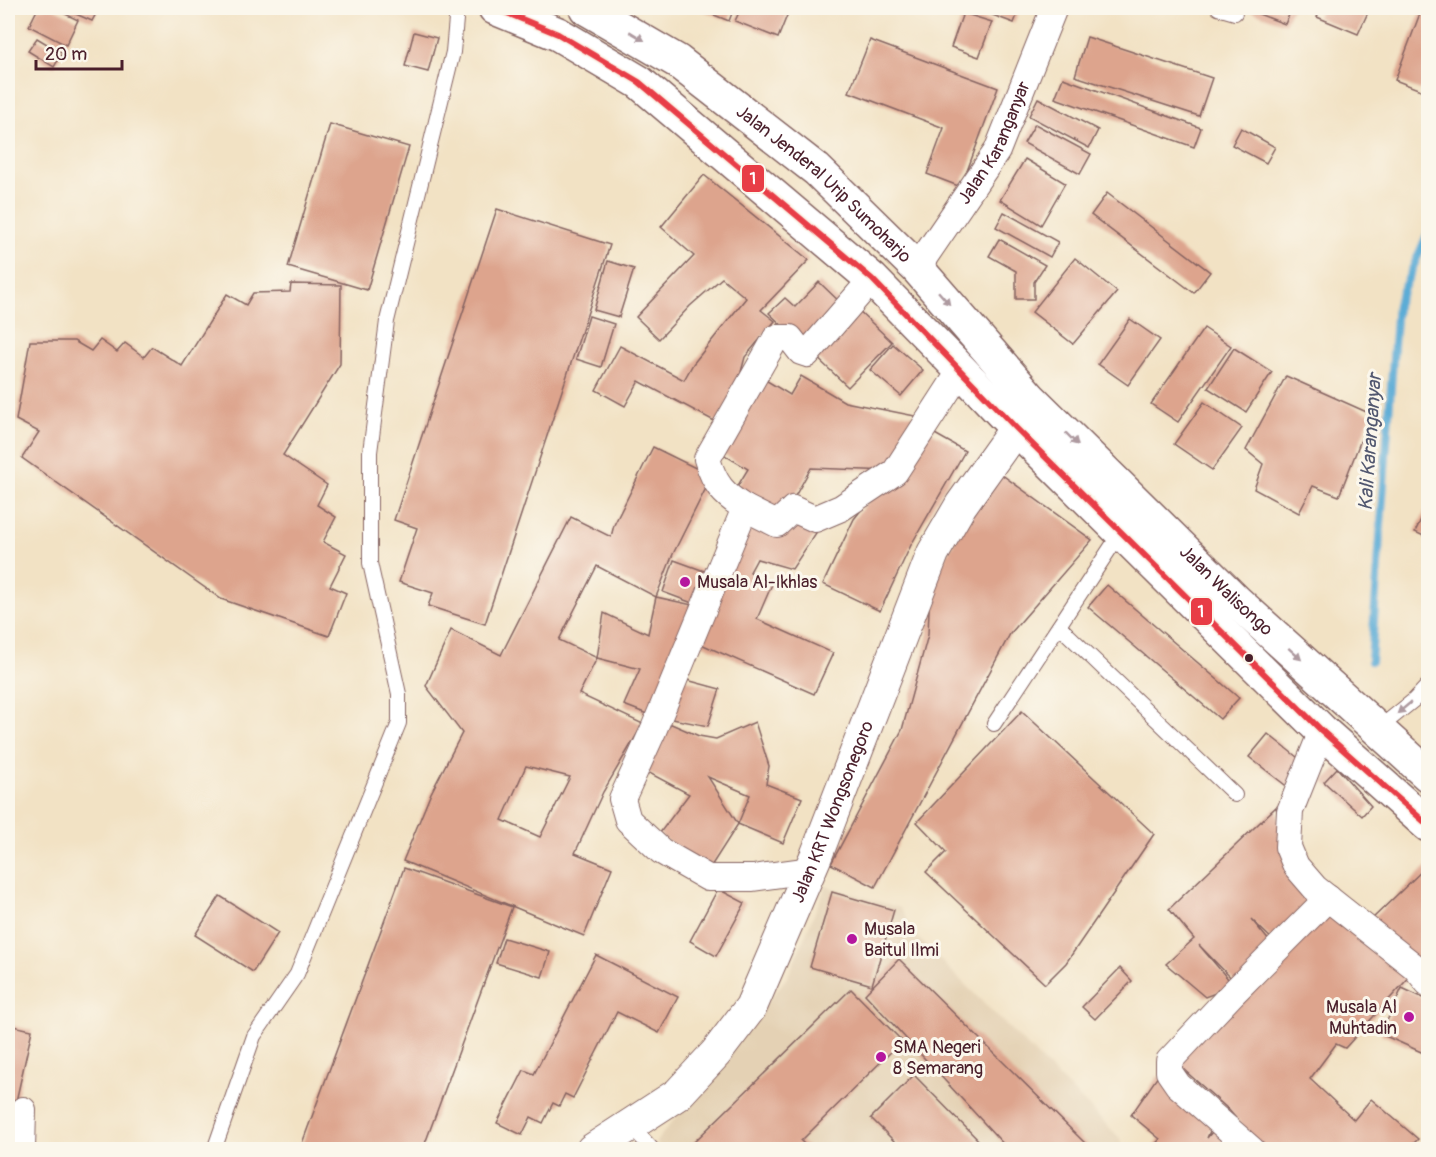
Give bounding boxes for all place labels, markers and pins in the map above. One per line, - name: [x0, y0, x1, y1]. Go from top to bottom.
- place label: Musala Al-Ikhlas: [697, 571, 817, 594]
- marker: Musala Al-Ikhlas: [678, 575, 692, 589]
- unlabelled marker: [1243, 652, 1255, 664]
- place label: Musala Baitul Ilmi: [864, 918, 939, 962]
- marker: Musala Baitul Ilmi: [845, 932, 859, 946]
- place label: Musala Al Muhtadin: [1326, 996, 1397, 1040]
- marker: Musala Al Muhtadin: [1402, 1010, 1416, 1024]
- place label: SMA Negeri 8 Semarang: [893, 1036, 983, 1080]
- marker: SMA Negeri 8 Semarang: [874, 1050, 888, 1064]

